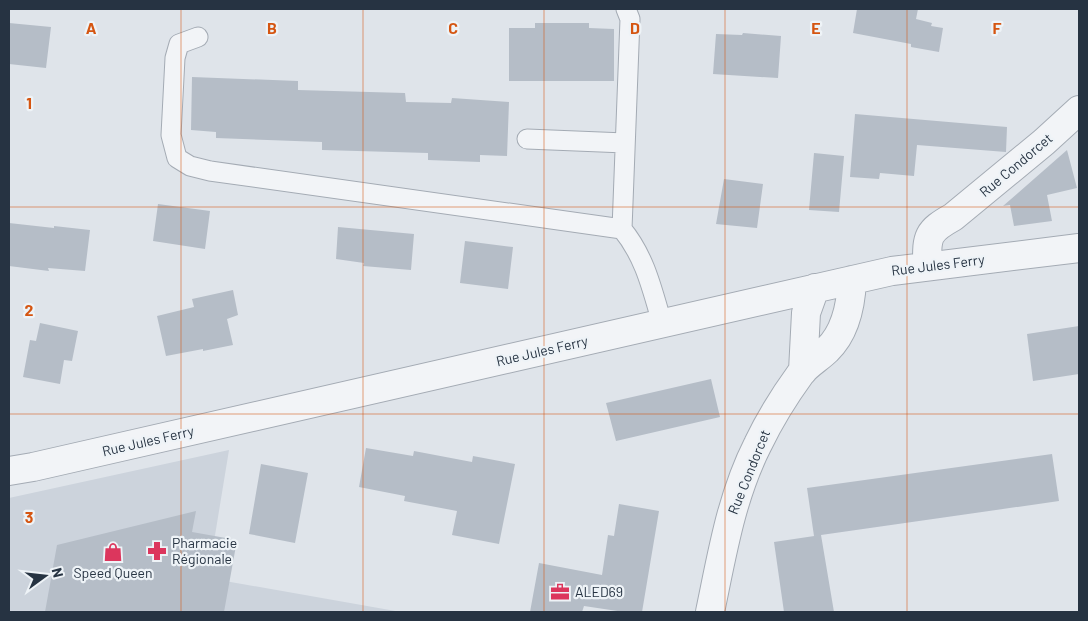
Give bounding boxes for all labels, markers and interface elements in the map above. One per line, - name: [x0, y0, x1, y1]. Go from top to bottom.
- text: A: [86, 18, 97, 37]
- text: B: [267, 18, 277, 37]
- text: C: [448, 18, 458, 37]
- text: D: [630, 18, 640, 37]
- text: E: [811, 18, 821, 37]
- text: F: [993, 18, 1002, 37]
- text: 1: [26, 93, 32, 112]
- street label: Rue Condorcet: [976, 129, 1056, 200]
- street label: Rue Jules Ferry: [890, 250, 986, 279]
- text: 2: [25, 300, 34, 319]
- street label: Rue Jules Ferry: [494, 332, 590, 369]
- street label: Rue Jules Ferry: [100, 422, 196, 459]
- street label: Rue Condorcet: [724, 427, 773, 517]
- text: 3: [25, 507, 33, 526]
- place label: Pharmacie Régionale: [172, 534, 237, 567]
- pharmacy icon: Pharmacie Régionale: [146, 540, 168, 562]
- shop icon: Speed Queen: [102, 541, 124, 563]
- north arrow: [20, 551, 70, 601]
- place label: Speed Queen: [73, 564, 153, 581]
- text: N: [49, 566, 67, 579]
- office icon: ALED69: [549, 581, 571, 603]
- place label: ALED69: [575, 583, 623, 600]

